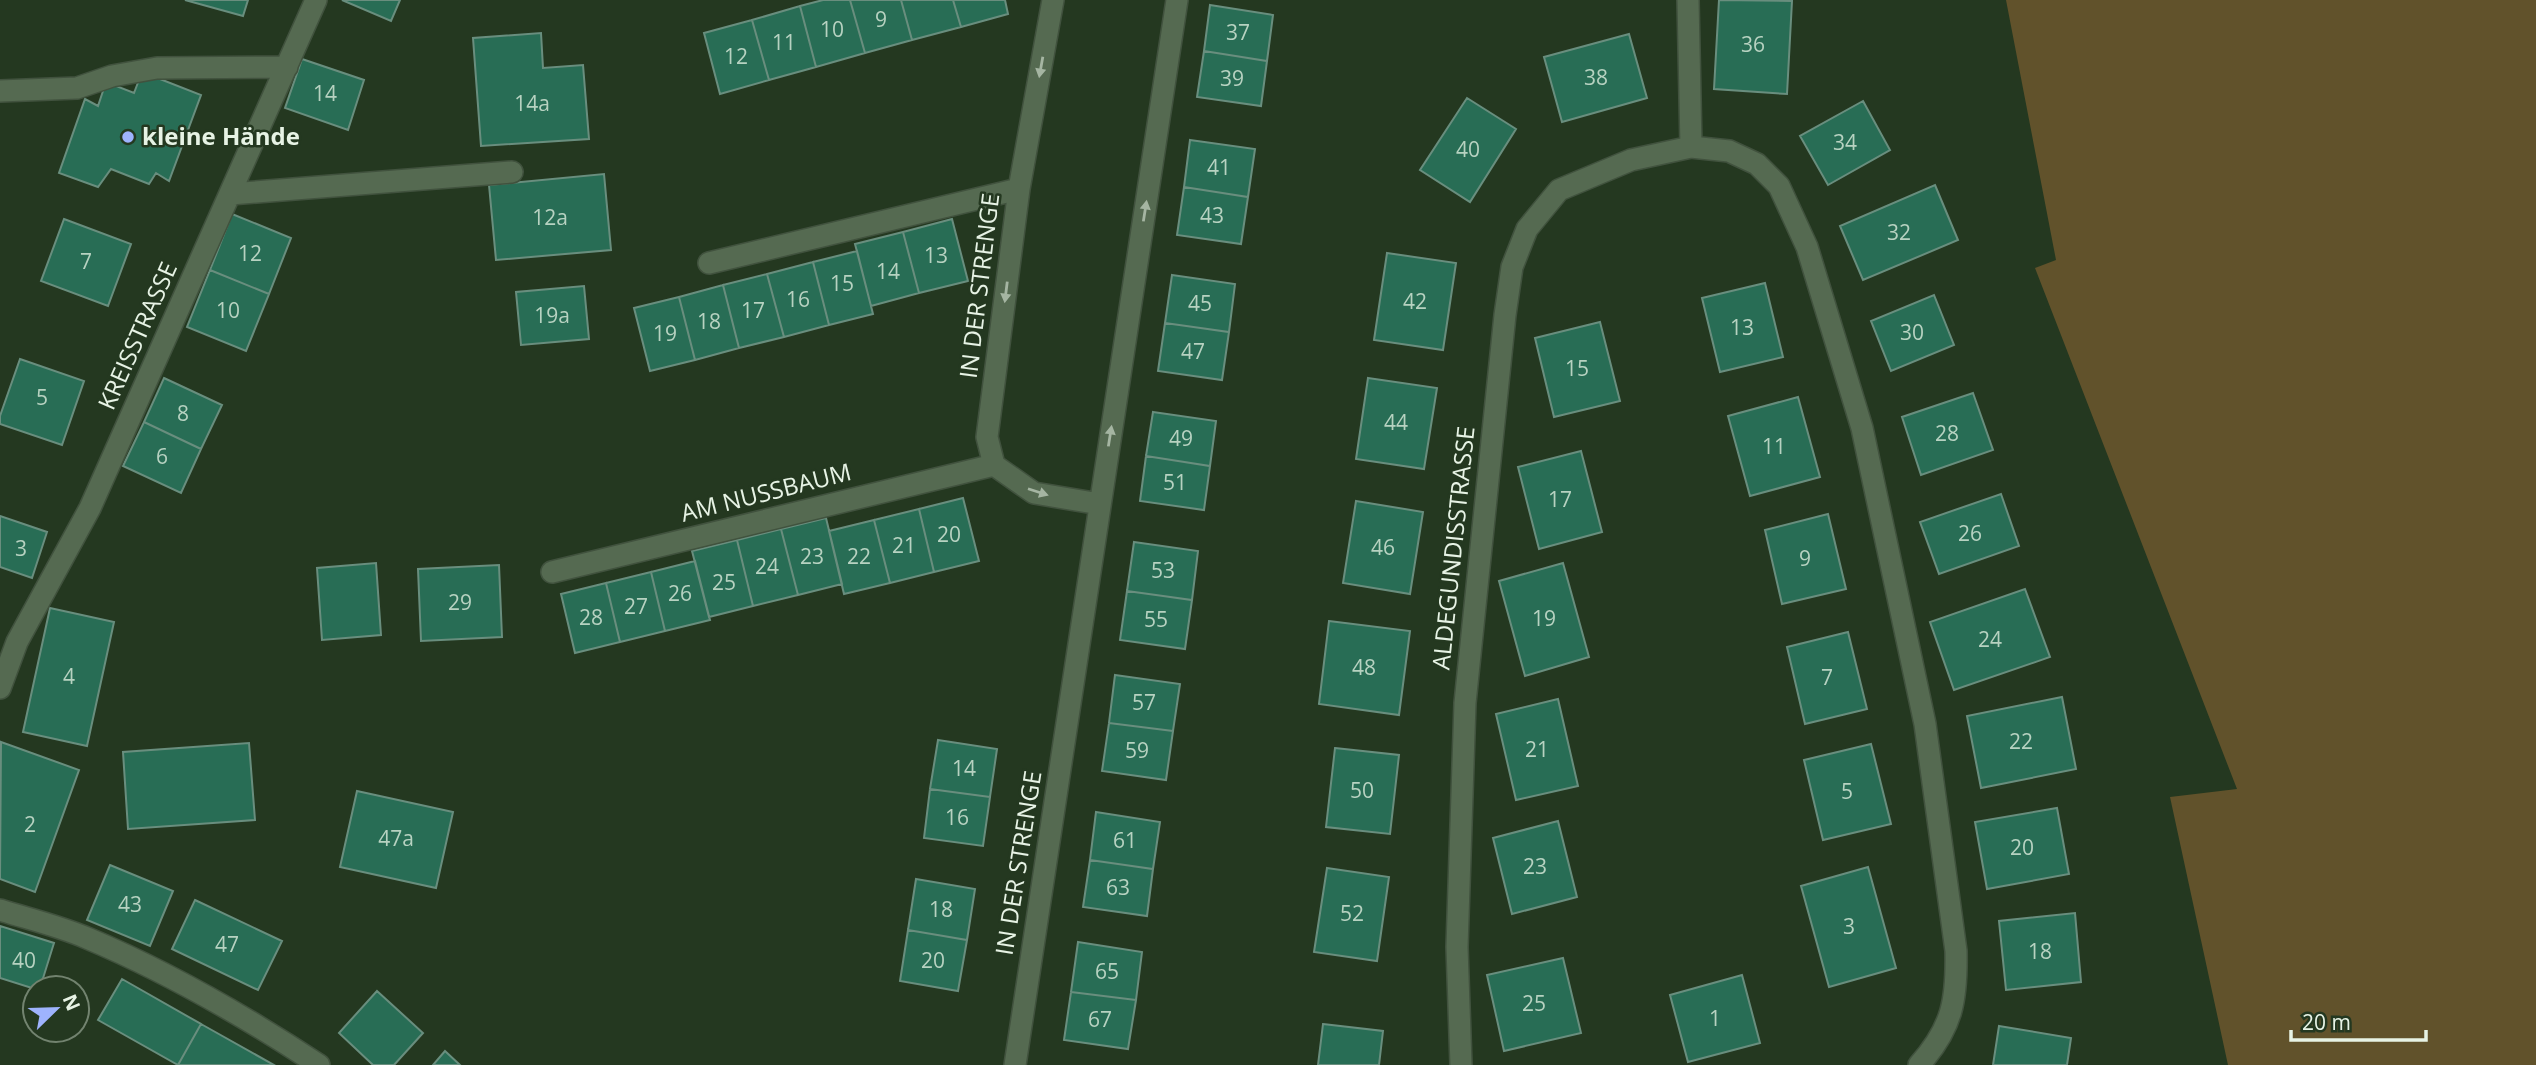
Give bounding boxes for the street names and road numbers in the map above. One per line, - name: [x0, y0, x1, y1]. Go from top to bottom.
- street label: IN DER STRENGE: [951, 191, 1006, 380]
- street label: KREISSTRASSE: [89, 256, 184, 415]
- street label: ALDEGUNDISSTRASSE: [1423, 424, 1482, 671]
- street label: AM NUSSBAUM: [677, 454, 854, 529]
- street label: IN DER STRENGE: [987, 768, 1048, 957]

